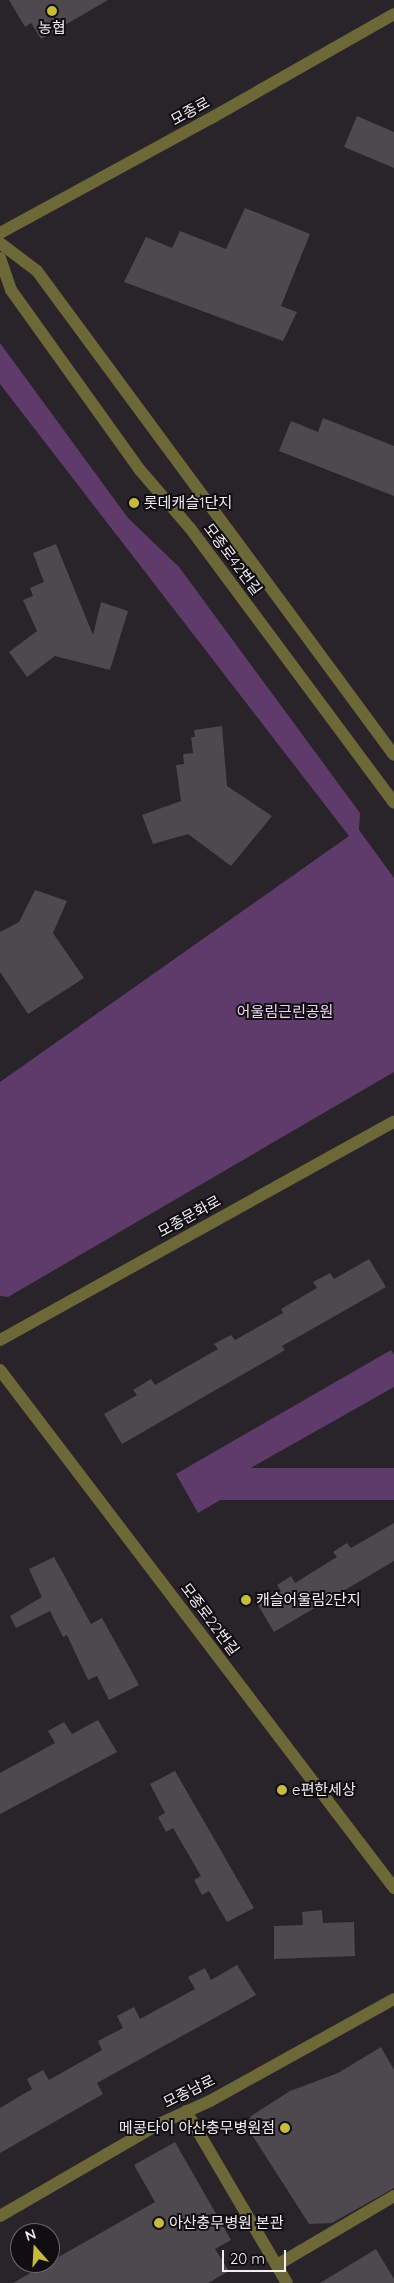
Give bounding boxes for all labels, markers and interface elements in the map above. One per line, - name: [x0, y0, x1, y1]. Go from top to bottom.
- marker: 농협: [46, 5, 58, 17]
- place label: 농협: [38, 19, 66, 37]
- street label: 모종로: [168, 93, 212, 129]
- place label: 롯데캐슬1단지: [144, 494, 232, 512]
- marker: 롯데캐슬1단지: [128, 497, 140, 509]
- street label: 모종로42번길: [200, 520, 266, 598]
- park label: 어울림근린공원: [237, 1003, 333, 1021]
- street label: 모종문화로: [154, 1191, 224, 1241]
- street label: 모종로22번길: [177, 1579, 243, 1659]
- place label: 캐슬어울림2단지: [256, 1591, 361, 1609]
- marker: 캐슬어울림2단지: [240, 1594, 252, 1606]
- place label: e편한세상: [292, 1781, 356, 1799]
- marker: e편한세상: [276, 1784, 288, 1796]
- street label: 모종남로: [160, 2071, 218, 2111]
- place label: 메콩타이 아산충무병원점: [119, 2119, 275, 2137]
- marker: 메콩타이 아산충무병원점: [279, 2122, 291, 2134]
- place label: 아산충무병원 본관: [169, 2214, 283, 2232]
- marker: 아산충무병원 본관: [153, 2217, 165, 2229]
- north arrow: [10, 2223, 60, 2273]
- text: N: [23, 2225, 38, 2245]
- scale bar: [224, 2240, 288, 2272]
- text: 20 m: [230, 2249, 265, 2268]

